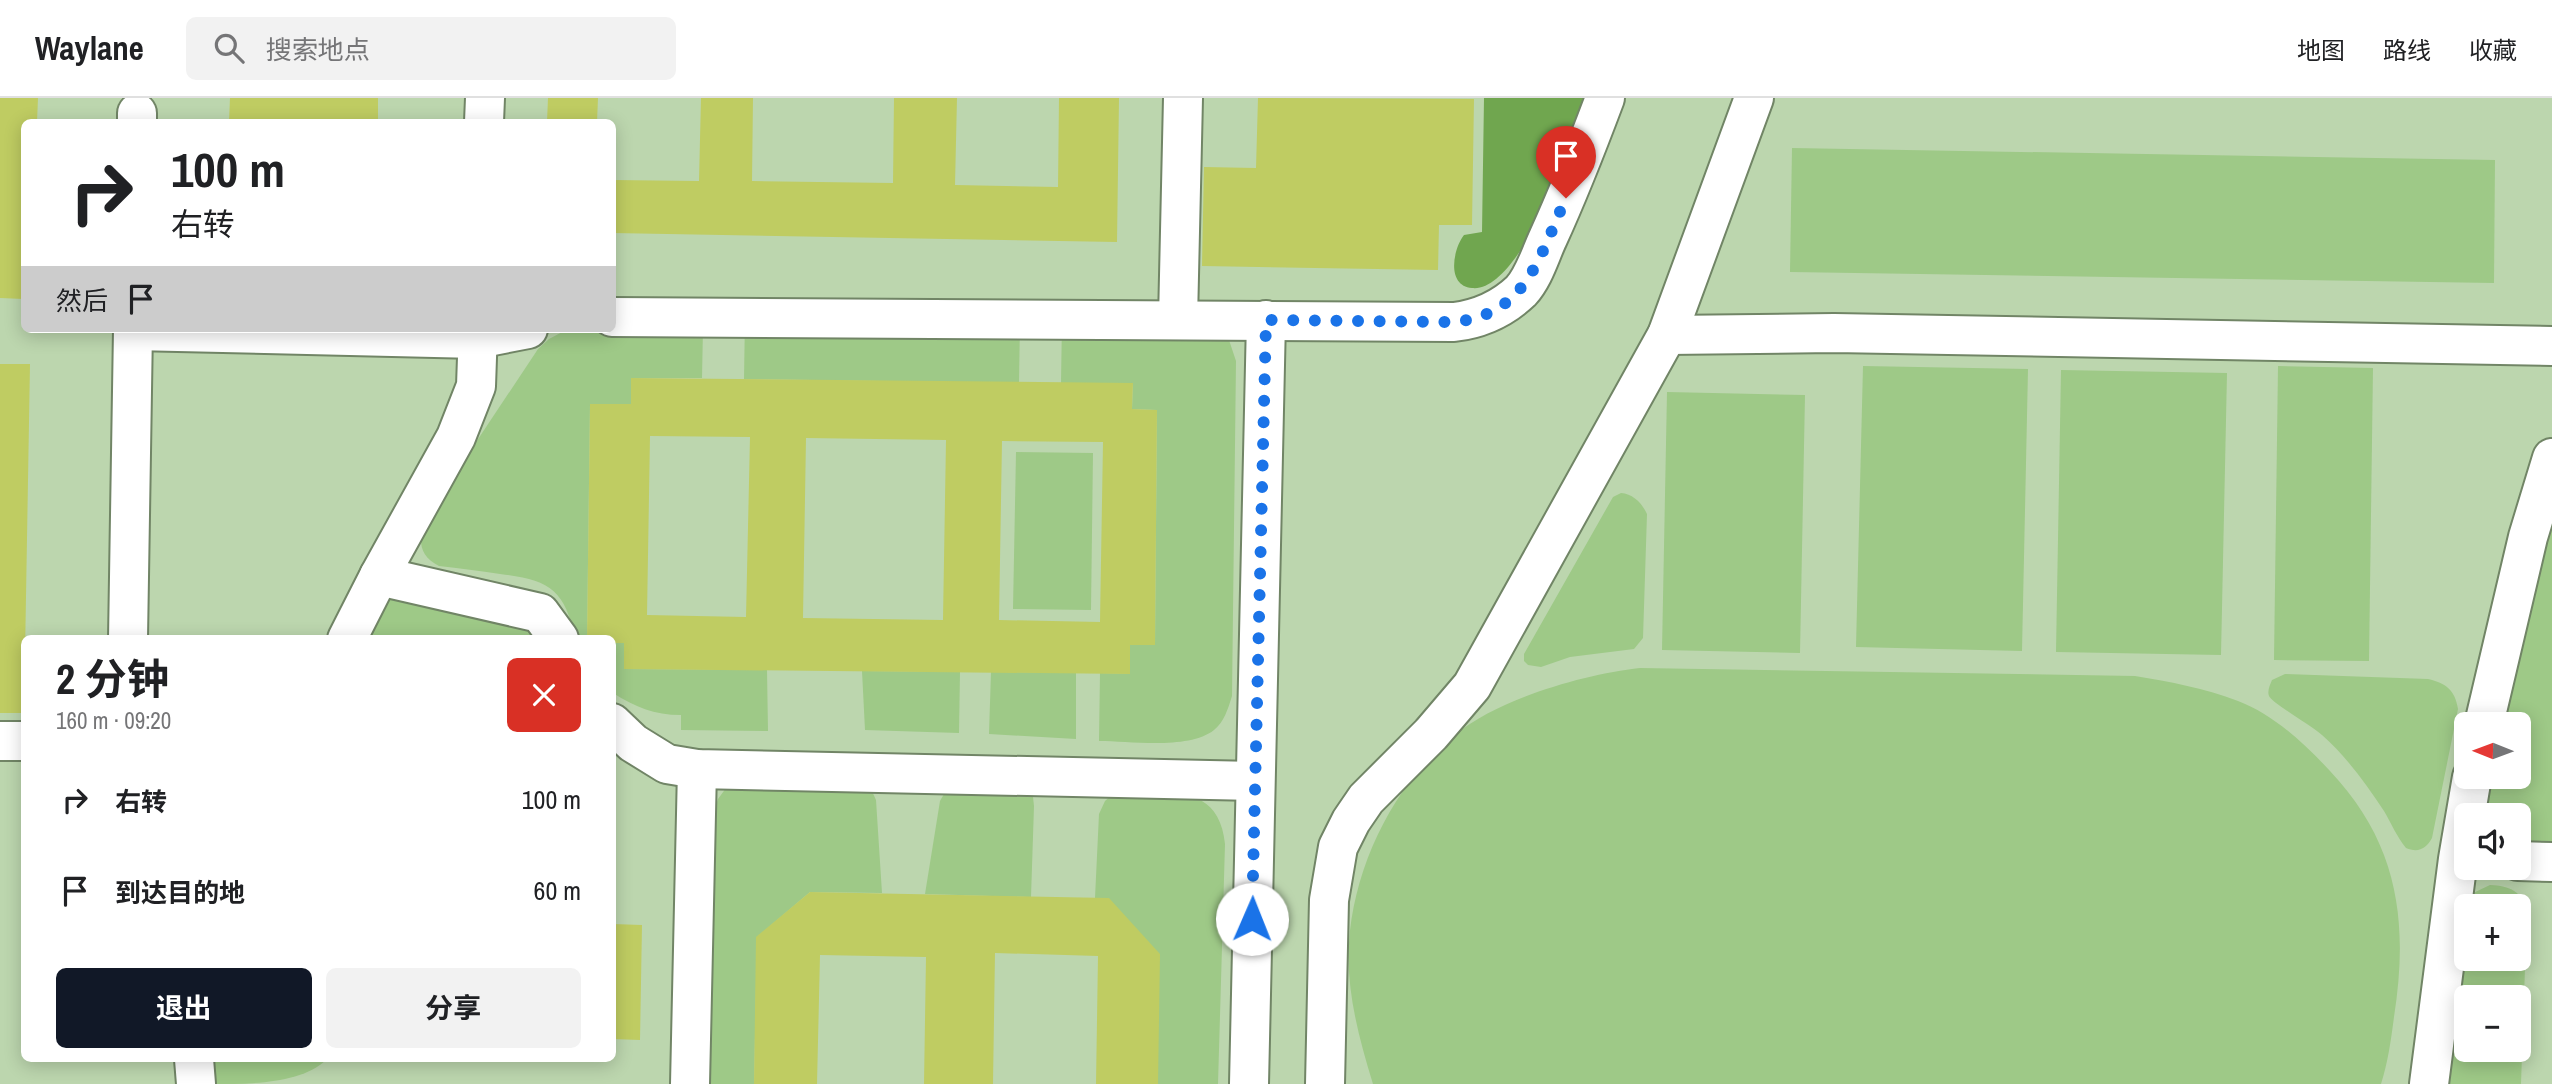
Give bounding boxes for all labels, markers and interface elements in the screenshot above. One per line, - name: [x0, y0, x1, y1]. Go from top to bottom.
- search box: [186, 17, 676, 80]
- text: Waylane: [35, 26, 144, 70]
- icon: search: [210, 29, 248, 67]
- text: 搜索地点: [266, 32, 370, 67]
- text: 地图: [2297, 34, 2345, 66]
- text: 路线: [2383, 34, 2431, 66]
- text: 收藏: [2469, 34, 2517, 66]
- pin: [1536, 126, 1596, 198]
- text: 100 m: [171, 136, 285, 202]
- icon: arrive: [1547, 137, 1585, 175]
- icon: right: [56, 147, 147, 238]
- text: 右转: [171, 203, 235, 246]
- icon: arrive: [122, 280, 160, 318]
- text: 然后: [56, 283, 108, 318]
- text: 2 分钟: [56, 651, 169, 707]
- button: close: [507, 658, 581, 732]
- text: 160 m · 09:20: [56, 705, 171, 736]
- north arrow: [2454, 712, 2530, 789]
- map controls: [2454, 712, 2531, 1062]
- icon: right: [56, 781, 94, 819]
- text: 100 m: [522, 782, 581, 817]
- text: 右转: [115, 784, 167, 819]
- button: sound: [2454, 803, 2531, 880]
- icon: arrive: [56, 872, 94, 910]
- text: 60 m: [534, 873, 581, 908]
- text: 到达目的地: [115, 875, 245, 910]
- position arrow: [1215, 882, 1289, 956]
- button: +: [2454, 894, 2531, 971]
- button: 退出: [56, 968, 312, 1048]
- button: 分享: [326, 968, 581, 1048]
- button: −: [2454, 985, 2531, 1062]

